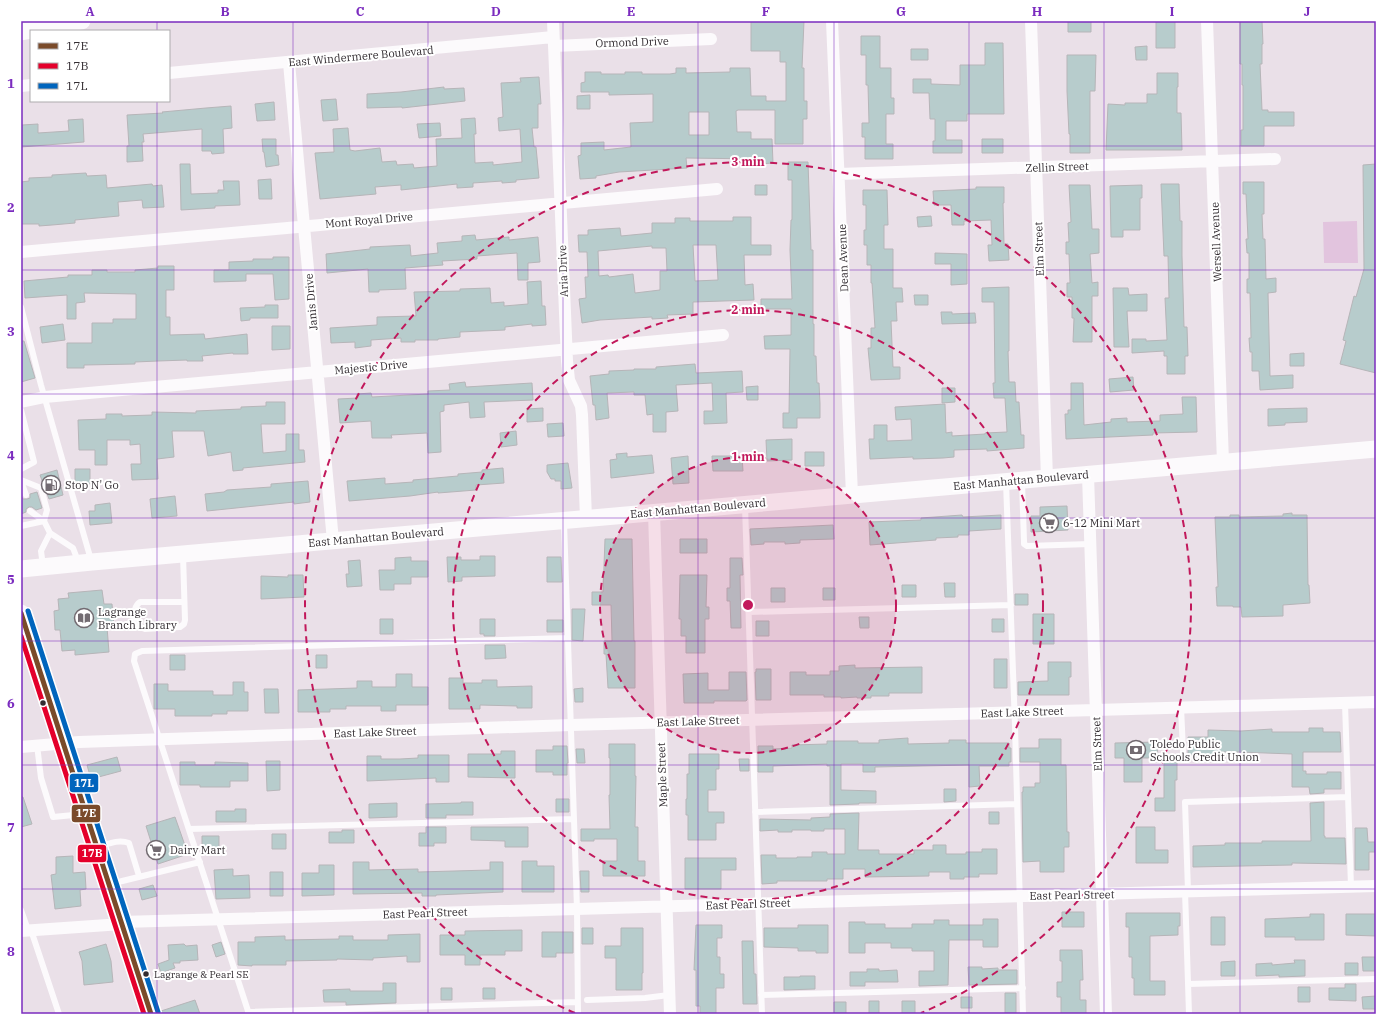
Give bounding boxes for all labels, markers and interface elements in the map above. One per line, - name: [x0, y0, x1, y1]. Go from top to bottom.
- text: A: [85, 3, 95, 20]
- text: B: [220, 3, 230, 20]
- text: C: [356, 3, 365, 20]
- text: D: [491, 3, 501, 20]
- text: E: [627, 3, 635, 20]
- text: F: [762, 3, 770, 20]
- text: G: [896, 3, 906, 20]
- text: H: [1032, 3, 1043, 20]
- text: I: [1170, 3, 1175, 20]
- text: J: [1304, 3, 1311, 20]
- legend: [30, 30, 170, 102]
- street label: Ormond Drive: [595, 34, 669, 50]
- text: 17E: [66, 38, 88, 53]
- street label: East Windermere Boulevard: [288, 43, 435, 69]
- text: 17B: [66, 58, 88, 73]
- text: 1: [7, 75, 15, 92]
- text: 17L: [66, 78, 88, 93]
- text: 3 min: [731, 154, 765, 169]
- street label: Zellin Street: [1025, 159, 1089, 175]
- text: 2: [7, 199, 15, 216]
- street label: Wersell Avenue: [1208, 202, 1224, 282]
- street label: Mont Royal Drive: [325, 209, 414, 231]
- street label: Elm Street: [1031, 222, 1047, 276]
- street label: Dean Avenue: [835, 224, 851, 292]
- street label: Aria Drive: [555, 245, 571, 297]
- street label: Janis Drive: [302, 273, 320, 331]
- text: 2 min: [731, 302, 765, 317]
- text: 3: [7, 323, 15, 340]
- street label: Majestic Drive: [334, 357, 408, 377]
- text: 4: [7, 447, 15, 464]
- text: 1 min: [731, 449, 765, 464]
- street label: East Manhattan Boulevard: [953, 467, 1090, 493]
- fuel station icon: Stop N' Go: [40, 474, 62, 496]
- place label: Stop N' Go: [65, 478, 119, 492]
- street label: East Manhattan Boulevard: [630, 495, 767, 521]
- supermarket icon: 6-12 Mini Mart: [1038, 512, 1060, 534]
- place label: 6-12 Mini Mart: [1063, 516, 1140, 530]
- street label: East Manhattan Boulevard: [308, 524, 445, 550]
- text: 5: [7, 571, 15, 588]
- centre of rings: [741, 598, 755, 612]
- place label: Lagrange Branch Library: [98, 605, 177, 632]
- library icon: Lagrange Branch Library: [73, 607, 95, 629]
- text: 6: [7, 695, 15, 712]
- unlabelled marker: [38, 698, 48, 708]
- street label: East Lake Street: [980, 704, 1064, 720]
- street label: East Lake Street: [656, 713, 740, 729]
- street label: Elm Street: [1089, 717, 1105, 771]
- street label: East Lake Street: [333, 724, 417, 740]
- place label: Toledo Public Schools Credit Union: [1150, 737, 1259, 764]
- bank icon: Toledo Public Schools Credit Union: [1125, 739, 1147, 761]
- street label: Maple Street: [654, 742, 670, 808]
- line badge: 17L: [69, 773, 99, 793]
- text: 17L: [74, 776, 94, 790]
- line badge: 17E: [71, 804, 101, 823]
- text: 17E: [76, 806, 96, 820]
- text: 7: [7, 819, 15, 836]
- supermarket icon: Dairy Mart: [145, 839, 167, 861]
- place label: Dairy Mart: [170, 843, 225, 857]
- line badge: 17B: [77, 844, 107, 863]
- text: 17B: [82, 846, 103, 860]
- street label: East Pearl Street: [1029, 887, 1115, 903]
- street label: East Pearl Street: [705, 896, 791, 912]
- street label: East Pearl Street: [382, 905, 468, 921]
- text: 8: [7, 943, 15, 960]
- place label: Lagrange & Pearl SE: [154, 968, 249, 981]
- marker: Lagrange & Pearl SE: [141, 969, 151, 979]

